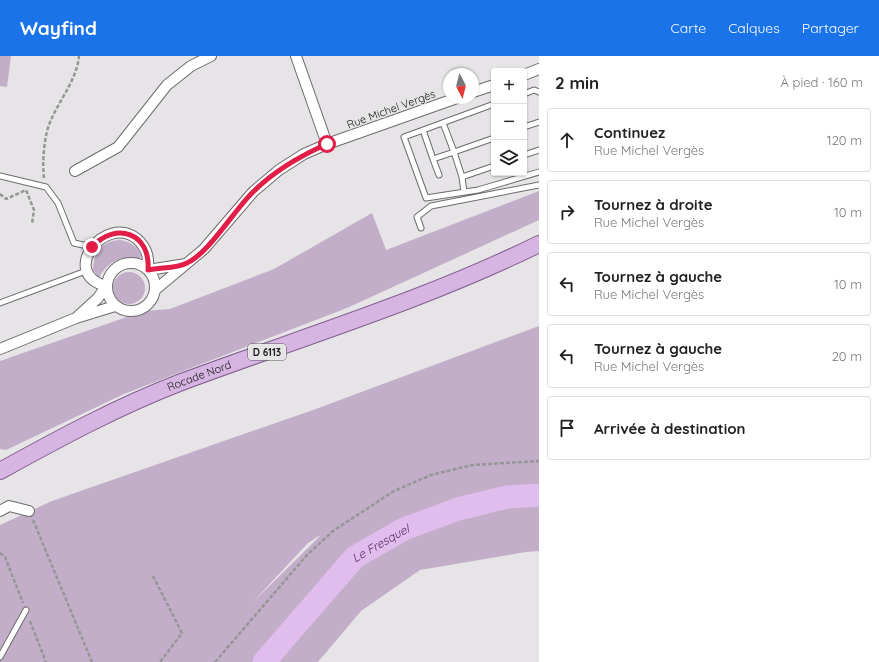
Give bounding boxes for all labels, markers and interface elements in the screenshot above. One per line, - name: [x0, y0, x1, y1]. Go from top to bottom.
- text: Wayfind: [20, 16, 97, 40]
- text: Carte: [671, 19, 706, 37]
- text: Calques: [728, 19, 780, 37]
- text: Partager: [802, 19, 859, 37]
- north arrow: [443, 68, 479, 104]
- map controls: [491, 68, 527, 176]
- button: +: [491, 68, 527, 104]
- text: 2 min: [555, 72, 599, 93]
- text: À pied · 160 m: [781, 74, 863, 90]
- street label: Rue Michel Vergès: [345, 86, 437, 132]
- button: −: [491, 104, 527, 140]
- text: Continuez: [594, 123, 665, 142]
- icon: ahead: [556, 129, 578, 151]
- text: 120 m: [827, 132, 862, 148]
- route start: [318, 135, 336, 153]
- button: layers: [491, 140, 527, 176]
- text: Rue Michel Vergès: [594, 142, 704, 158]
- text: Tournez à droite: [594, 195, 713, 214]
- icon: right: [556, 201, 578, 223]
- text: 10 m: [834, 204, 862, 220]
- text: Rue Michel Vergès: [594, 214, 704, 230]
- route end: [83, 238, 101, 256]
- text: Tournez à gauche: [594, 267, 722, 286]
- icon: left: [556, 273, 578, 295]
- text: 10 m: [834, 276, 862, 292]
- text: Rue Michel Vergès: [594, 286, 704, 302]
- text: Tournez à gauche: [594, 339, 722, 358]
- road number: D 6113: [248, 344, 286, 360]
- icon: left: [556, 345, 578, 367]
- text: 20 m: [832, 348, 862, 364]
- street label: Rocade Nord: [165, 357, 233, 394]
- text: Rue Michel Vergès: [594, 358, 704, 374]
- icon: arrive: [556, 417, 578, 439]
- text: Arrivée à destination: [594, 419, 746, 438]
- water label: Le Fresquel: [349, 520, 412, 565]

